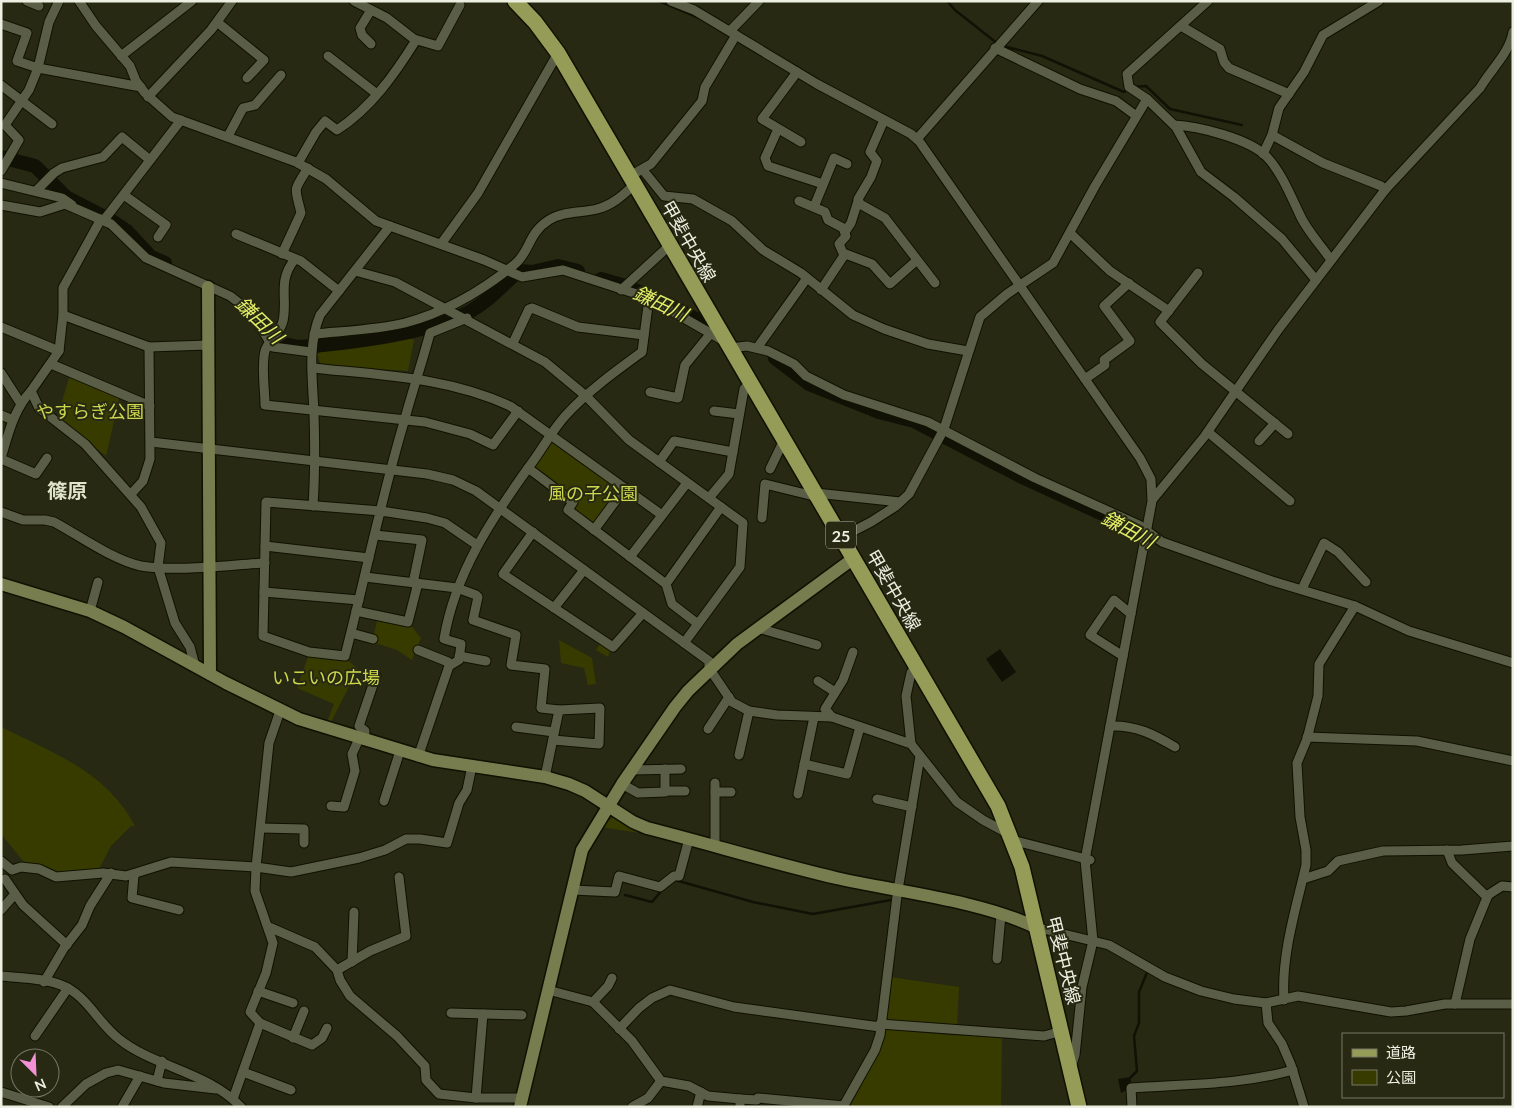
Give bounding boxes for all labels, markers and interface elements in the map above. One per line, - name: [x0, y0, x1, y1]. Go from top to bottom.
- street label: 甲斐中央線: [657, 197, 721, 285]
- water label: 鎌田川: [630, 281, 693, 326]
- water label: 鎌田川: [232, 292, 290, 349]
- park label: やすらぎ公園: [36, 400, 144, 422]
- district label: 篠原: [47, 478, 87, 502]
- park label: 風の子公園: [548, 482, 638, 504]
- water label: 鎌田川: [1098, 505, 1161, 553]
- road number: 25: [826, 522, 856, 548]
- street label: 甲斐中央線: [862, 546, 926, 634]
- park label: いこいの広場: [272, 666, 380, 688]
- street label: 甲斐中央線: [1042, 914, 1086, 1006]
- legend: [1342, 1033, 1504, 1098]
- text: 道路: [1386, 1043, 1416, 1061]
- north arrow: [10, 1048, 60, 1098]
- text: 公園: [1386, 1068, 1416, 1086]
- text: N: [32, 1075, 49, 1095]

